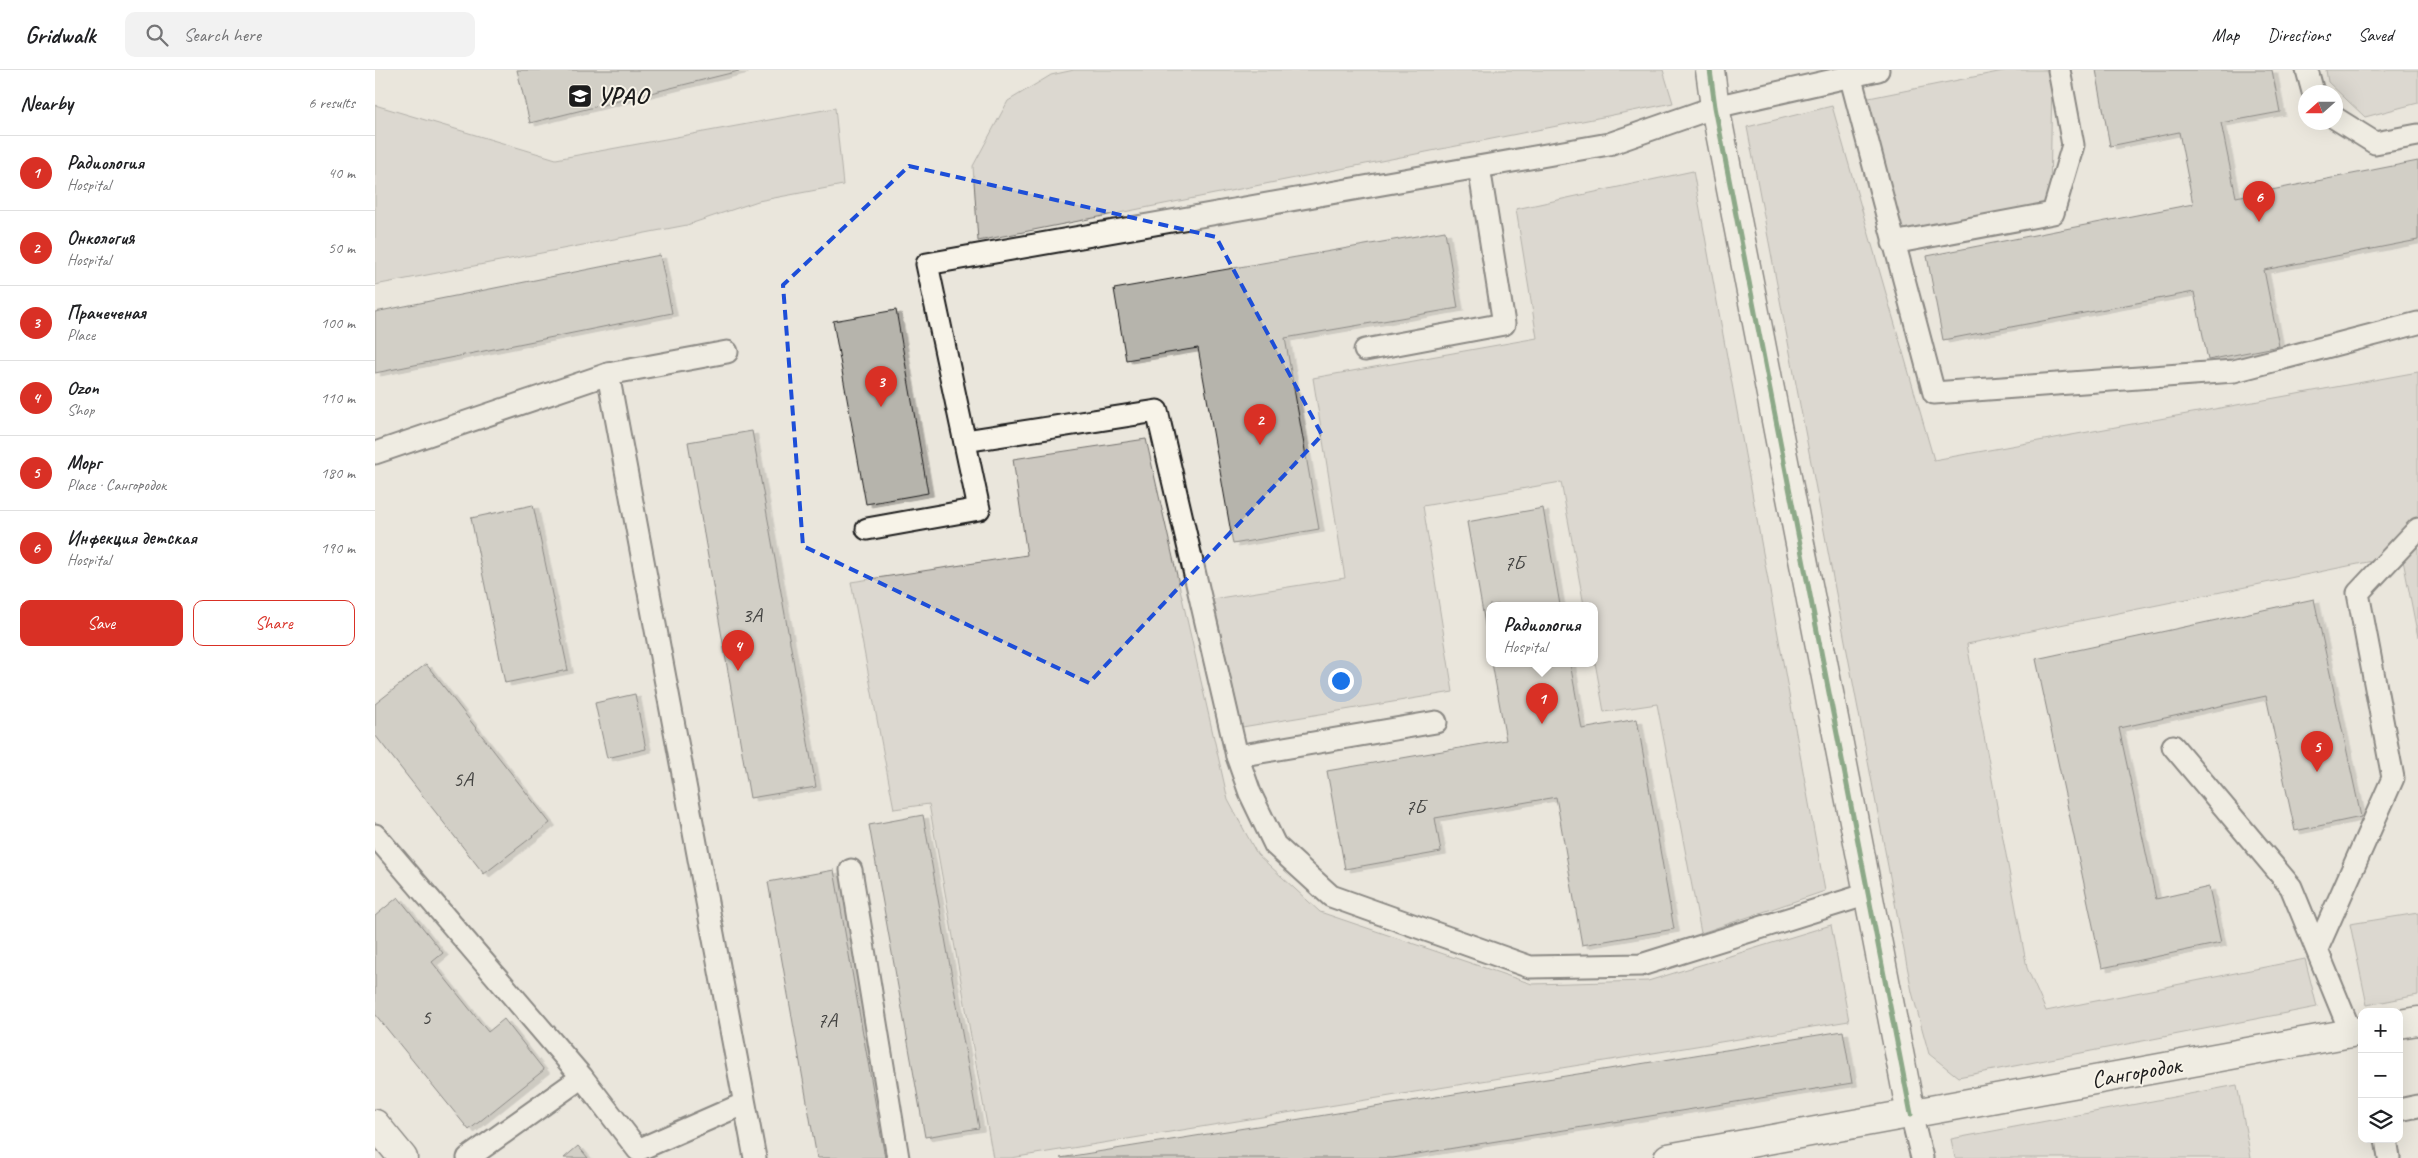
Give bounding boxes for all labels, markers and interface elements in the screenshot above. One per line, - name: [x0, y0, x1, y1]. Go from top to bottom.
- search box: [125, 12, 475, 57]
- text: Gridwalk: [25, 20, 95, 50]
- icon: search: [143, 21, 171, 49]
- text: Search here: [183, 23, 261, 47]
- text: Map: [2212, 24, 2239, 46]
- text: Directions: [2267, 24, 2330, 46]
- text: Saved: [2358, 24, 2393, 46]
- place label: УРАО: [597, 81, 651, 111]
- school or university icon: УРАО: [567, 83, 593, 109]
- north arrow: [2298, 85, 2343, 130]
- text: Nearby: [20, 90, 73, 116]
- text: 6 results: [308, 93, 355, 113]
- text: Радиология: [67, 151, 144, 175]
- text: 1: [32, 163, 40, 183]
- text: 40 m: [328, 163, 355, 183]
- text: Hospital: [67, 175, 111, 195]
- pin: 6: [2243, 181, 2275, 222]
- text: Онкология: [67, 226, 134, 250]
- text: 2: [32, 238, 40, 258]
- text: 50 m: [328, 238, 355, 258]
- text: Hospital: [67, 250, 111, 270]
- text: Прачеченая: [67, 301, 146, 325]
- text: 3: [32, 313, 40, 333]
- text: 100 m: [321, 313, 355, 333]
- text: Place: [67, 325, 95, 345]
- pin: 3: [865, 366, 897, 407]
- text: Ozon: [67, 376, 99, 400]
- text: 4: [32, 388, 40, 408]
- text: 110 m: [321, 388, 355, 408]
- text: Shop: [67, 400, 94, 420]
- pin: 2: [1244, 404, 1276, 445]
- text: Морг: [67, 451, 101, 475]
- text: 5: [33, 463, 39, 483]
- text: 180 m: [321, 463, 355, 483]
- text: Place · Сангородок: [67, 475, 166, 495]
- text: Инфекция детская: [67, 526, 197, 550]
- text: 6: [32, 538, 40, 558]
- text: 190 m: [321, 538, 355, 558]
- text: Hospital: [67, 550, 111, 570]
- house number: 7Б: [1504, 550, 1527, 576]
- button: Save: [20, 600, 183, 646]
- button: Share: [193, 600, 355, 646]
- house number: 3А: [742, 602, 763, 628]
- popup: [1486, 602, 1598, 667]
- text: Радиология: [1504, 613, 1580, 637]
- pin: 4: [722, 630, 754, 671]
- text: Hospital: [1504, 637, 1547, 657]
- your location: [1328, 668, 1354, 694]
- pin: 1: [1526, 683, 1558, 724]
- pin: 5: [2301, 731, 2333, 772]
- house number: 5А: [453, 766, 474, 792]
- house number: 7Б: [1405, 794, 1428, 820]
- house number: 5: [421, 1004, 432, 1030]
- house number: 7А: [817, 1007, 838, 1033]
- map controls: [2358, 1008, 2403, 1143]
- button: +: [2358, 1008, 2403, 1053]
- street label: Сангородок: [2089, 1049, 2185, 1095]
- button: −: [2358, 1053, 2403, 1098]
- button: layers: [2358, 1098, 2403, 1143]

